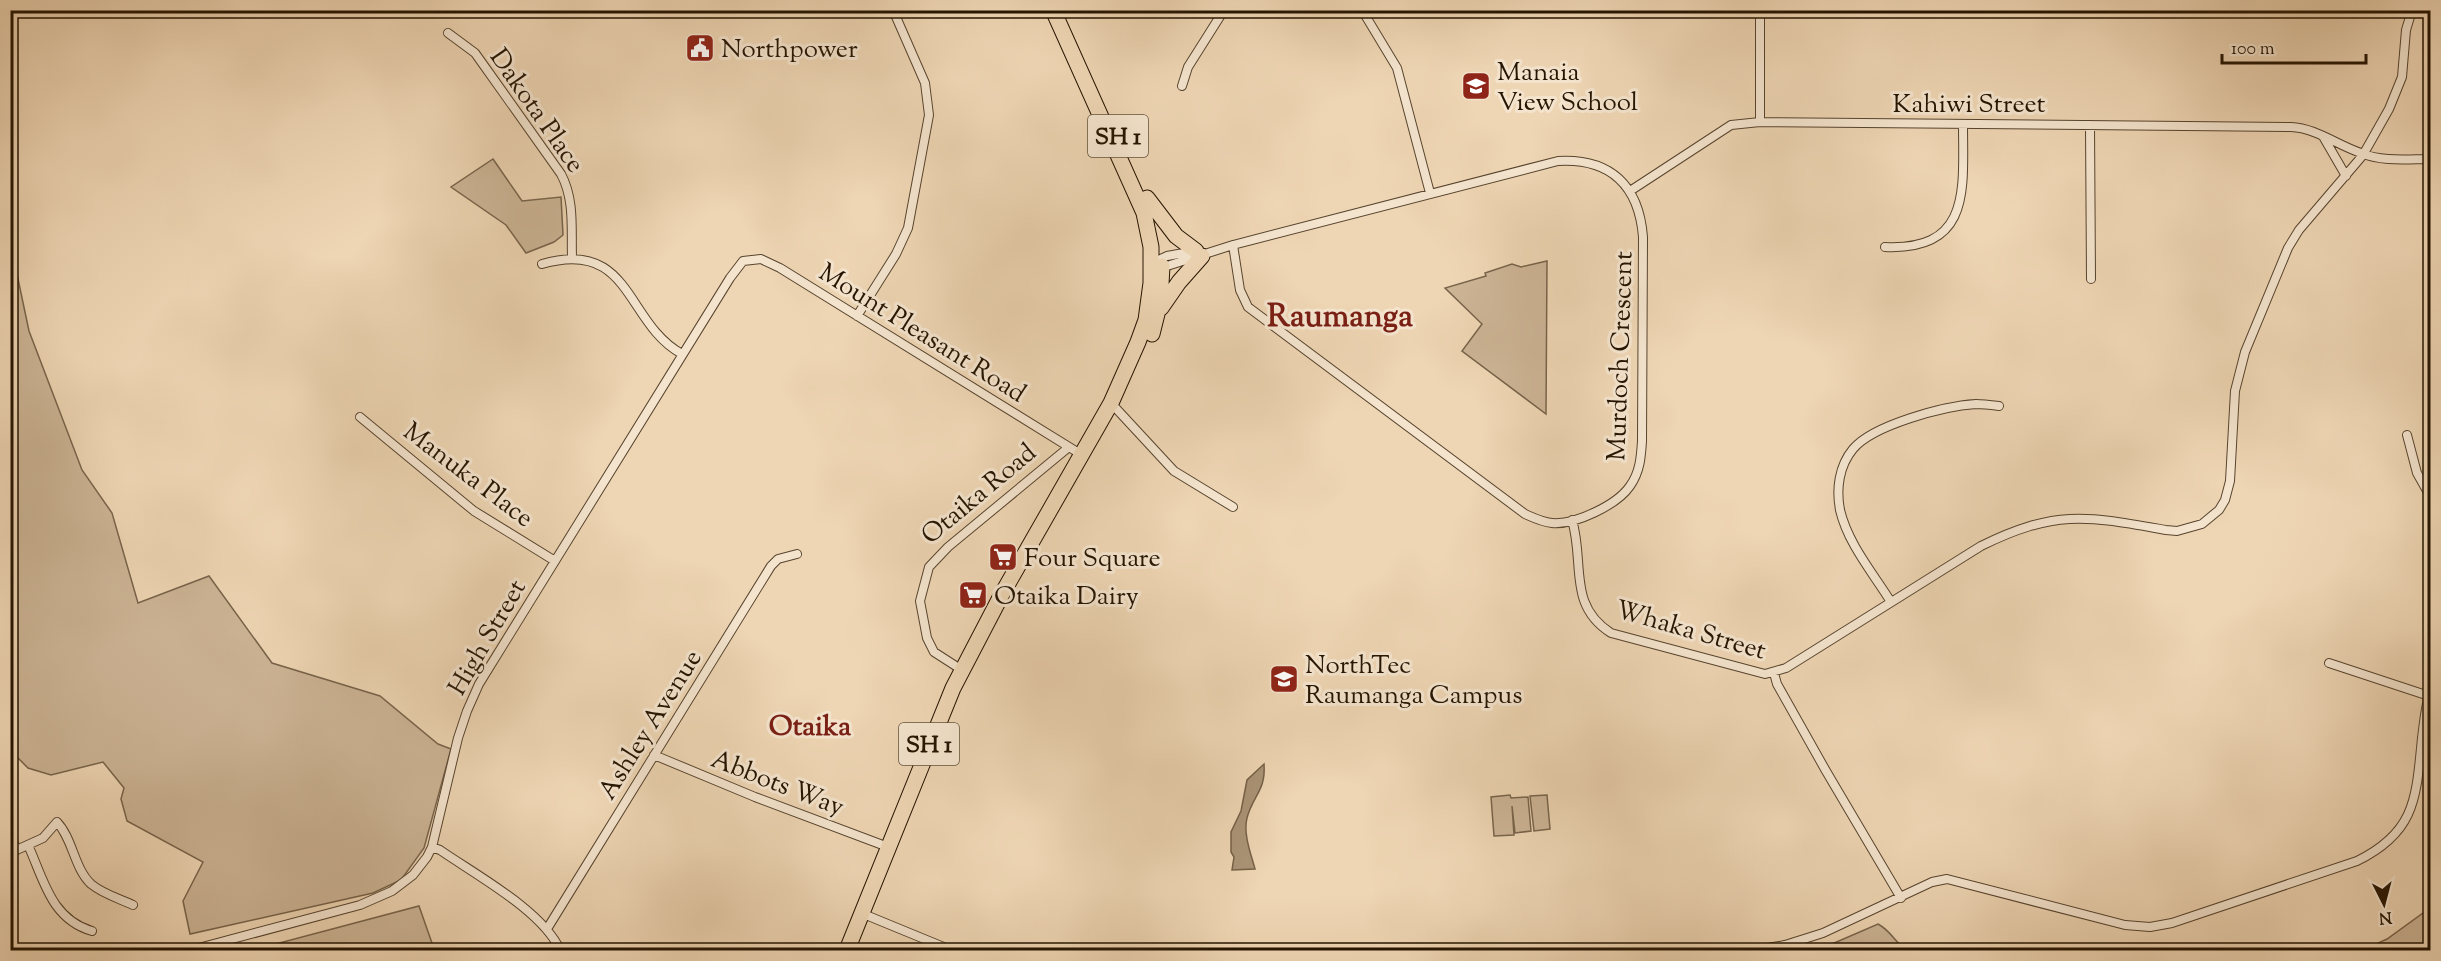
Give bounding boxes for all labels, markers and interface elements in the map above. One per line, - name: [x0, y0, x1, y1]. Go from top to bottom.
- scale bar: [2222, 27, 2366, 65]
- public building icon: Northpower: [684, 32, 716, 64]
- place label: Northpower: [721, 32, 858, 69]
- text: 100 m: [2231, 37, 2275, 63]
- street label: Dakota Place: [479, 42, 592, 181]
- place label: Manaia View School: [1497, 55, 1638, 122]
- school or university icon: Manaia View School: [1460, 70, 1492, 102]
- street label: Kahiwi Street: [1893, 87, 2046, 124]
- road number: SH 1: [1088, 115, 1148, 157]
- street label: Murdoch Crescent: [1599, 250, 1644, 462]
- street label: Mount Pleasant Road: [811, 255, 1033, 413]
- district label: Raumanga: [1267, 295, 1413, 341]
- street label: Manuka Place: [394, 415, 541, 537]
- street label: Otaika Road: [914, 435, 1046, 554]
- supermarket icon: Four Square: [987, 541, 1019, 573]
- place label: Four Square: [1024, 541, 1161, 578]
- street label: High Street: [440, 573, 536, 703]
- supermarket icon: Otaika Dairy: [957, 579, 989, 611]
- place label: Otaika Dairy: [994, 579, 1139, 616]
- street label: Whaka Street: [1611, 592, 1770, 671]
- street label: Ashley Avenue: [590, 643, 712, 807]
- place label: NorthTec Raumanga Campus: [1305, 648, 1523, 715]
- school or university icon: NorthTec Raumanga Campus: [1268, 663, 1300, 695]
- district label: Otaika: [769, 708, 851, 748]
- road number: SH 1: [899, 723, 959, 765]
- street label: Abbots Way: [705, 742, 849, 827]
- north arrow: [2354, 874, 2414, 934]
- text: N: [2378, 904, 2393, 929]

